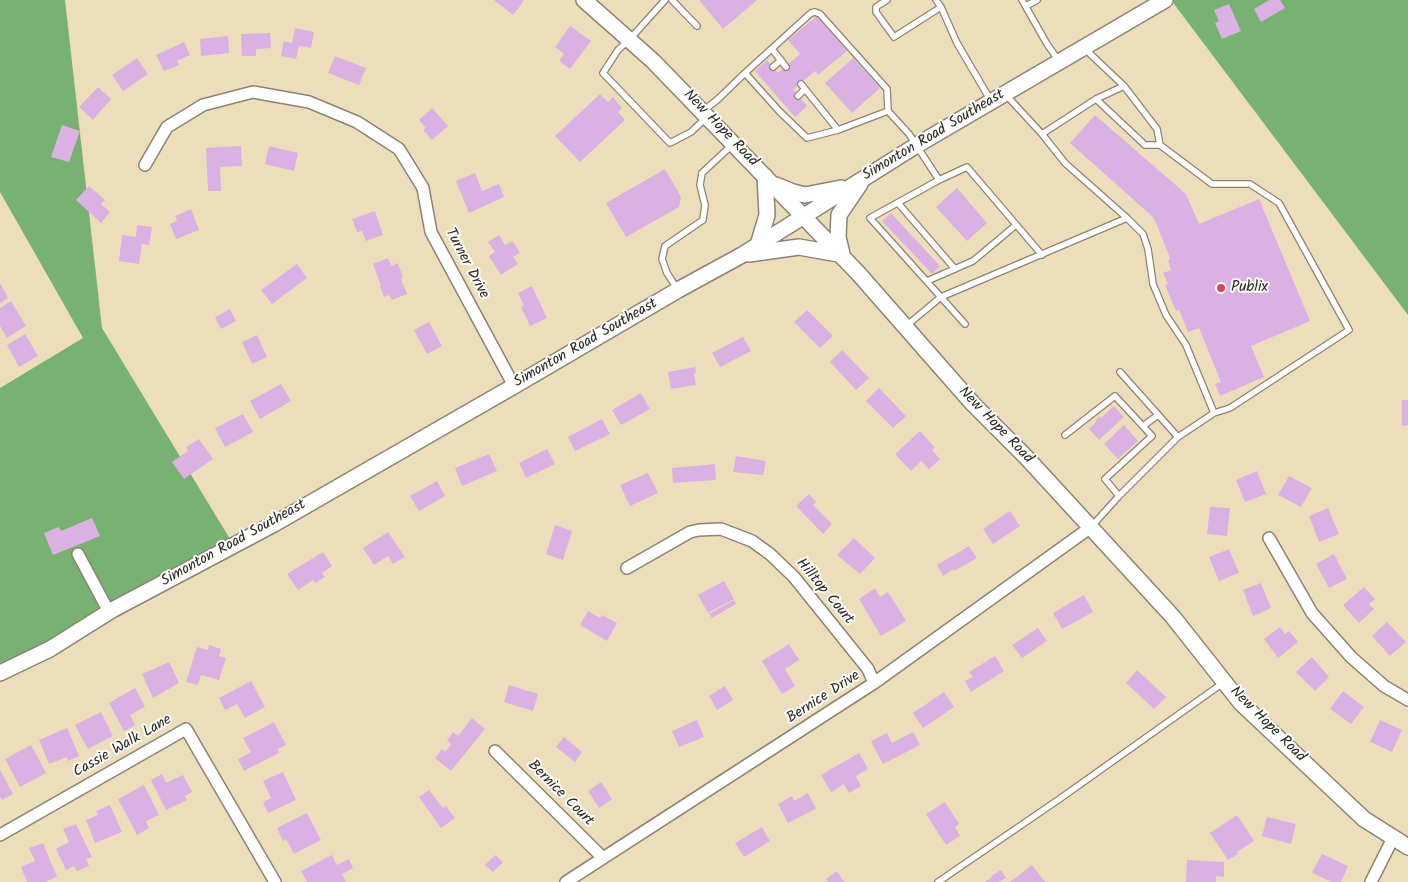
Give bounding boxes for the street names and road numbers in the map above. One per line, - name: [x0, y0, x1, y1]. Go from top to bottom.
- street label: Simonton Road Southeast: [860, 86, 1008, 186]
- street label: New Hope Road: [679, 87, 761, 171]
- street label: Turner Drive: [440, 226, 492, 302]
- street label: Simonton Road Southeast: [511, 296, 661, 392]
- street label: New Hope Road: [954, 384, 1036, 468]
- street label: Simonton Road Southeast: [158, 497, 310, 591]
- street label: Hilltop Court: [791, 555, 857, 629]
- street label: Bernice Drive: [784, 668, 864, 728]
- street label: New Hope Road: [1225, 683, 1309, 767]
- street label: Cassie Walk Lane: [71, 712, 175, 782]
- street label: Bernice Court: [523, 757, 597, 831]

